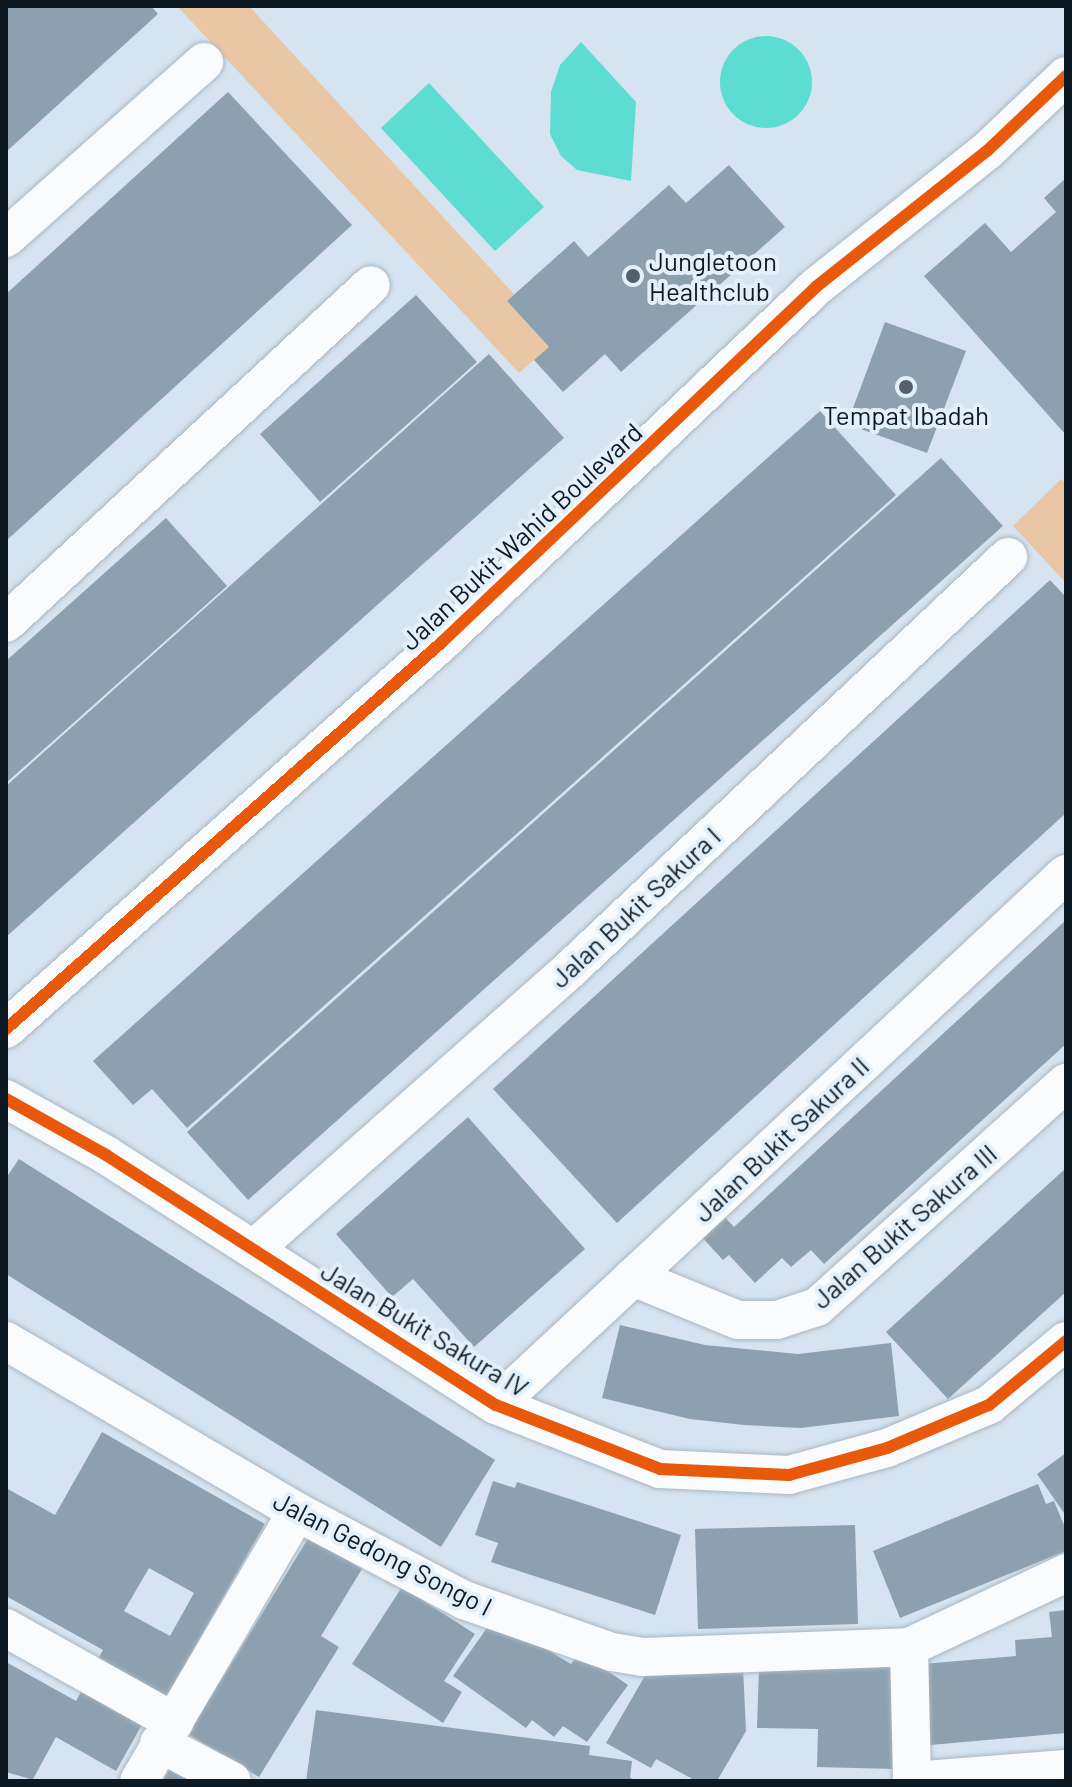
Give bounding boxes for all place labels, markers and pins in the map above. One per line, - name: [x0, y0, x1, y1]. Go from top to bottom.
- place label: Jungletoon Healthclub: [649, 245, 777, 306]
- marker: Jungletoon Healthclub: [624, 267, 642, 285]
- marker: Tempat Ibadah: [897, 378, 915, 396]
- place label: Tempat Ibadah: [823, 399, 989, 431]

